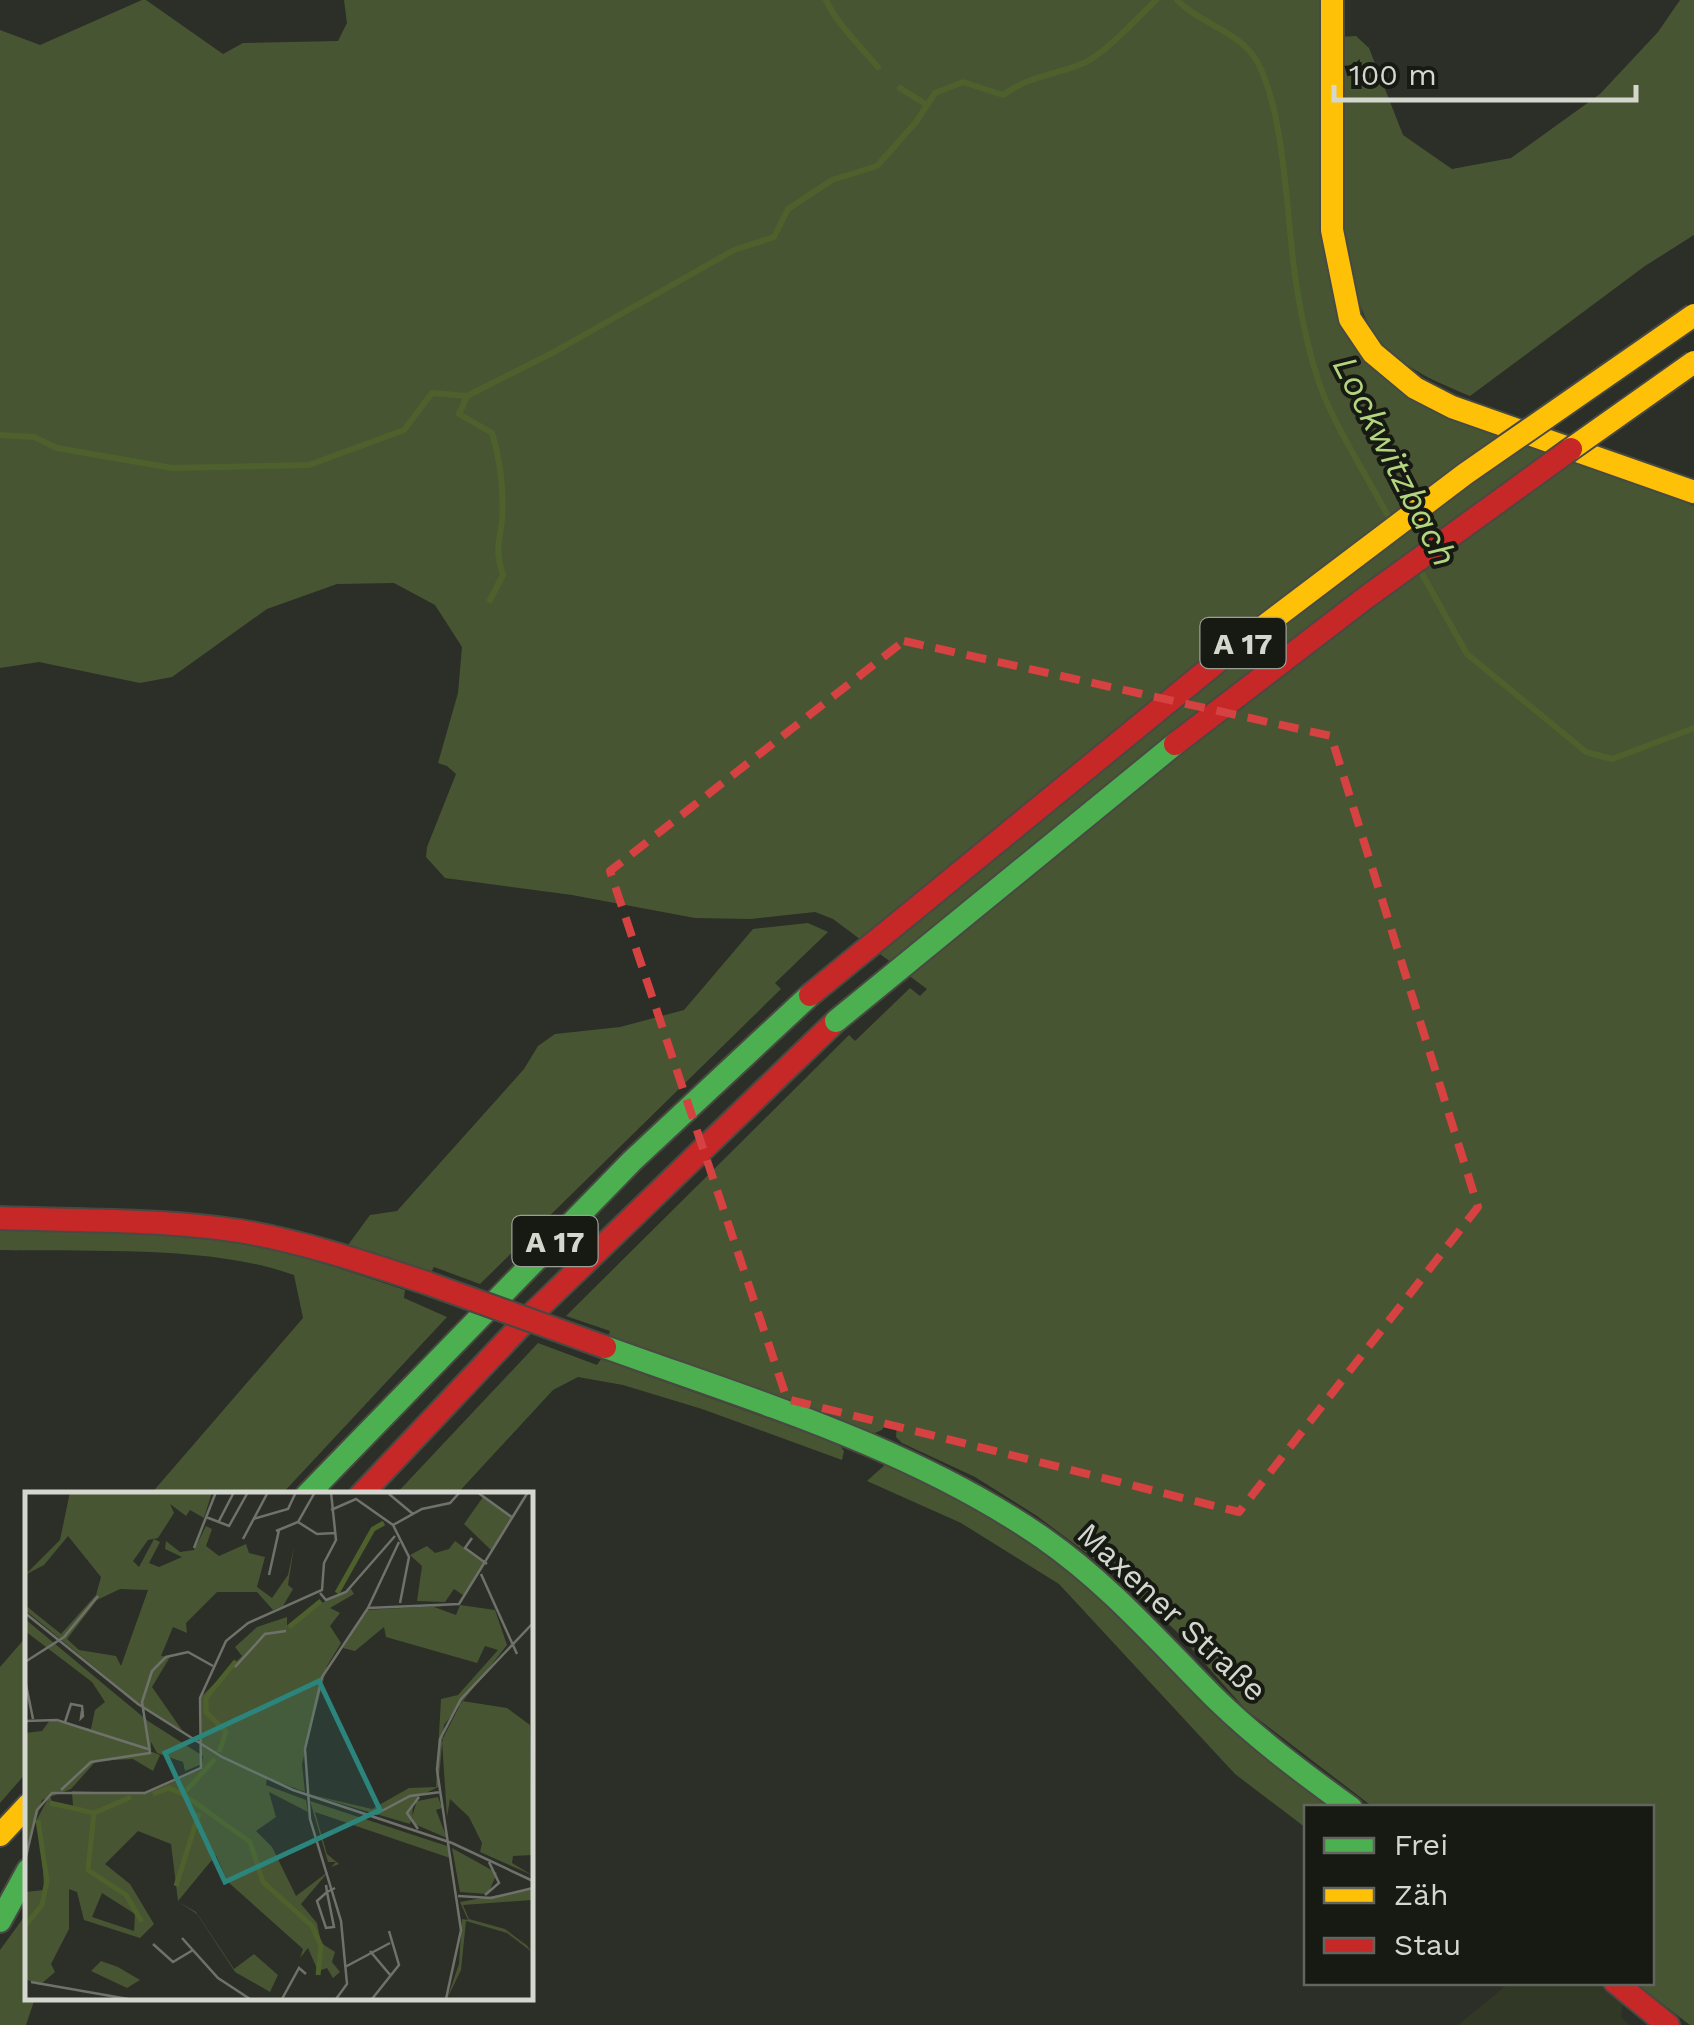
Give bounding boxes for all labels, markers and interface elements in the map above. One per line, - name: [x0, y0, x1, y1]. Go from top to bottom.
- scale bar: [1334, 40, 1636, 102]
- text: 100 m: [1349, 57, 1437, 92]
- water label: Lockwitzbach: [1324, 349, 1466, 573]
- road number: A 17: [1200, 618, 1286, 668]
- road number: A 17: [512, 1216, 598, 1266]
- inset map: [25, 1492, 532, 2000]
- street label: Maxener Straße: [1070, 1515, 1274, 1709]
- legend: [1304, 1805, 1654, 1985]
- text: Frei: [1394, 1827, 1448, 1862]
- text: Zäh: [1394, 1877, 1448, 1912]
- text: Stau: [1394, 1927, 1461, 1962]

